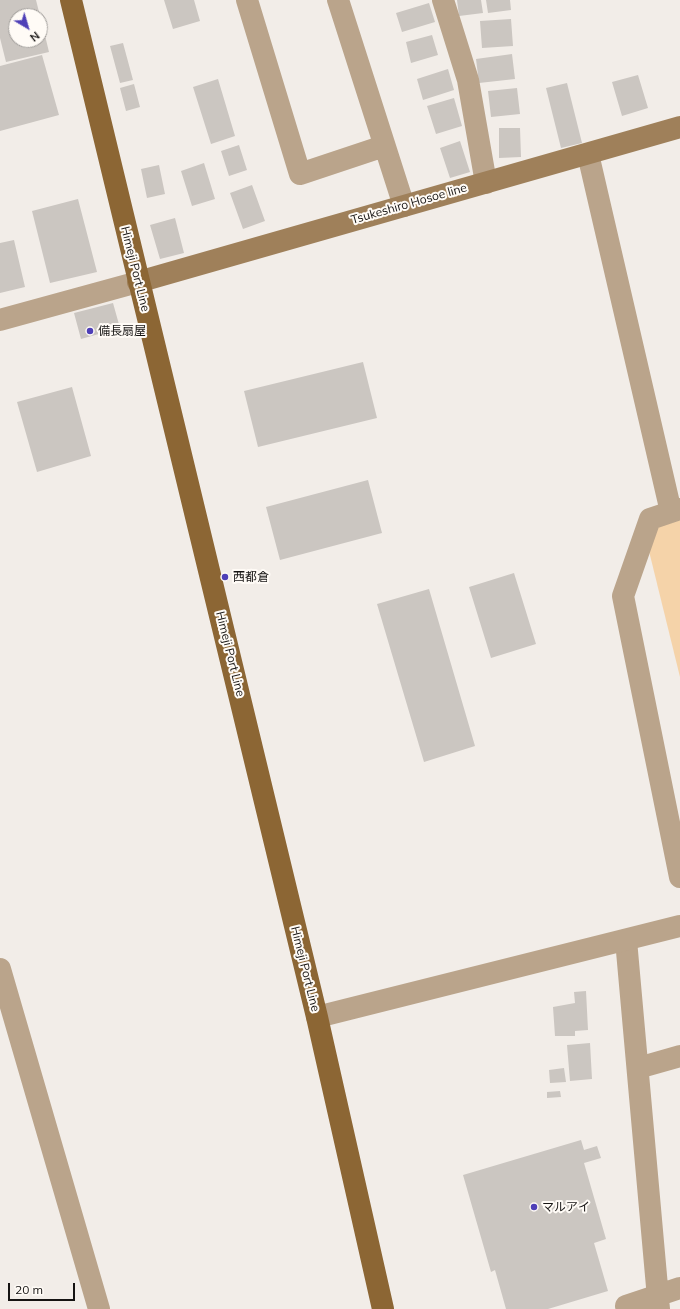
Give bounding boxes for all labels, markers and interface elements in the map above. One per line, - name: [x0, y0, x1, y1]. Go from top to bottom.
- north arrow: [8, 8, 48, 48]
- text: N: [27, 29, 42, 45]
- street label: Tsukeshiro Hosoe line: [350, 181, 468, 227]
- street label: Himeji Port Line: [117, 225, 153, 313]
- place label: 備長扇屋: [98, 324, 146, 338]
- marker: 備長扇屋: [85, 326, 95, 336]
- place label: 西都倉: [233, 570, 269, 584]
- marker: 西都倉: [220, 572, 230, 582]
- street label: Himeji Port Line: [212, 610, 248, 698]
- street label: Himeji Port Line: [287, 925, 323, 1013]
- place label: マルアイ: [542, 1200, 590, 1214]
- marker: マルアイ: [529, 1202, 539, 1212]
- scale bar: [10, 1275, 77, 1301]
- text: 20 m: [15, 1282, 43, 1297]

